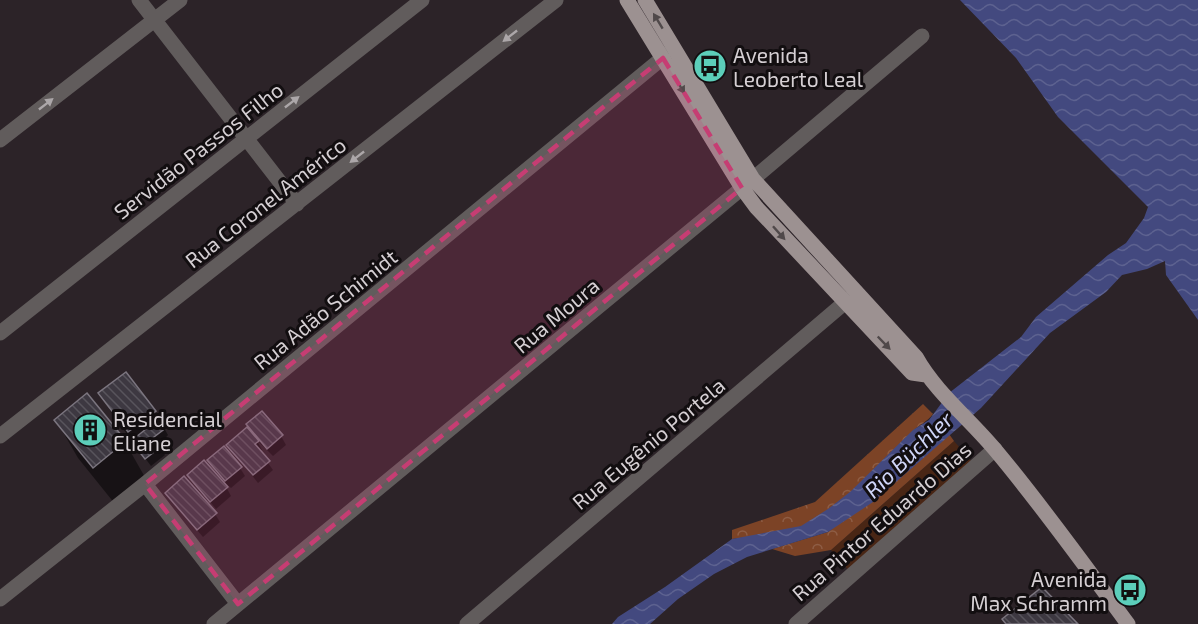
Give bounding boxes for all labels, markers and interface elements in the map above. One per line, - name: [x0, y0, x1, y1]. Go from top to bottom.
- one-way arrow: [653, 12, 663, 29]
- one-way arrow: [503, 30, 518, 42]
- place label: Avenida Leoberto Leal: [733, 42, 864, 91]
- bus stop icon: Avenida Leoberto Leal: [692, 48, 728, 84]
- street label: Servidão Passos Filho: [109, 76, 287, 224]
- one-way arrow: [674, 78, 685, 94]
- one-way arrow: [285, 97, 300, 109]
- one-way arrow: [39, 99, 54, 111]
- street label: Rua Coronel Américo: [180, 132, 350, 272]
- one-way arrow: [349, 150, 365, 163]
- one-way arrow: [772, 226, 786, 241]
- street label: Rua Adão Schimidt: [248, 244, 402, 374]
- street label: Rua Moura: [508, 272, 604, 358]
- one-way arrow: [876, 336, 890, 350]
- street label: Rua Eugênio Portela: [567, 372, 729, 514]
- water label: Rio Büchler: [858, 405, 958, 503]
- place label: Residencial Eliane: [113, 406, 223, 455]
- building icon: Residencial Eliane: [72, 412, 108, 448]
- street label: Rua Pintor Eduardo Dias: [786, 436, 976, 606]
- place label: Avenida Max Schramm: [970, 566, 1107, 615]
- bus stop icon: Avenida Max Schramm: [1112, 572, 1148, 608]

